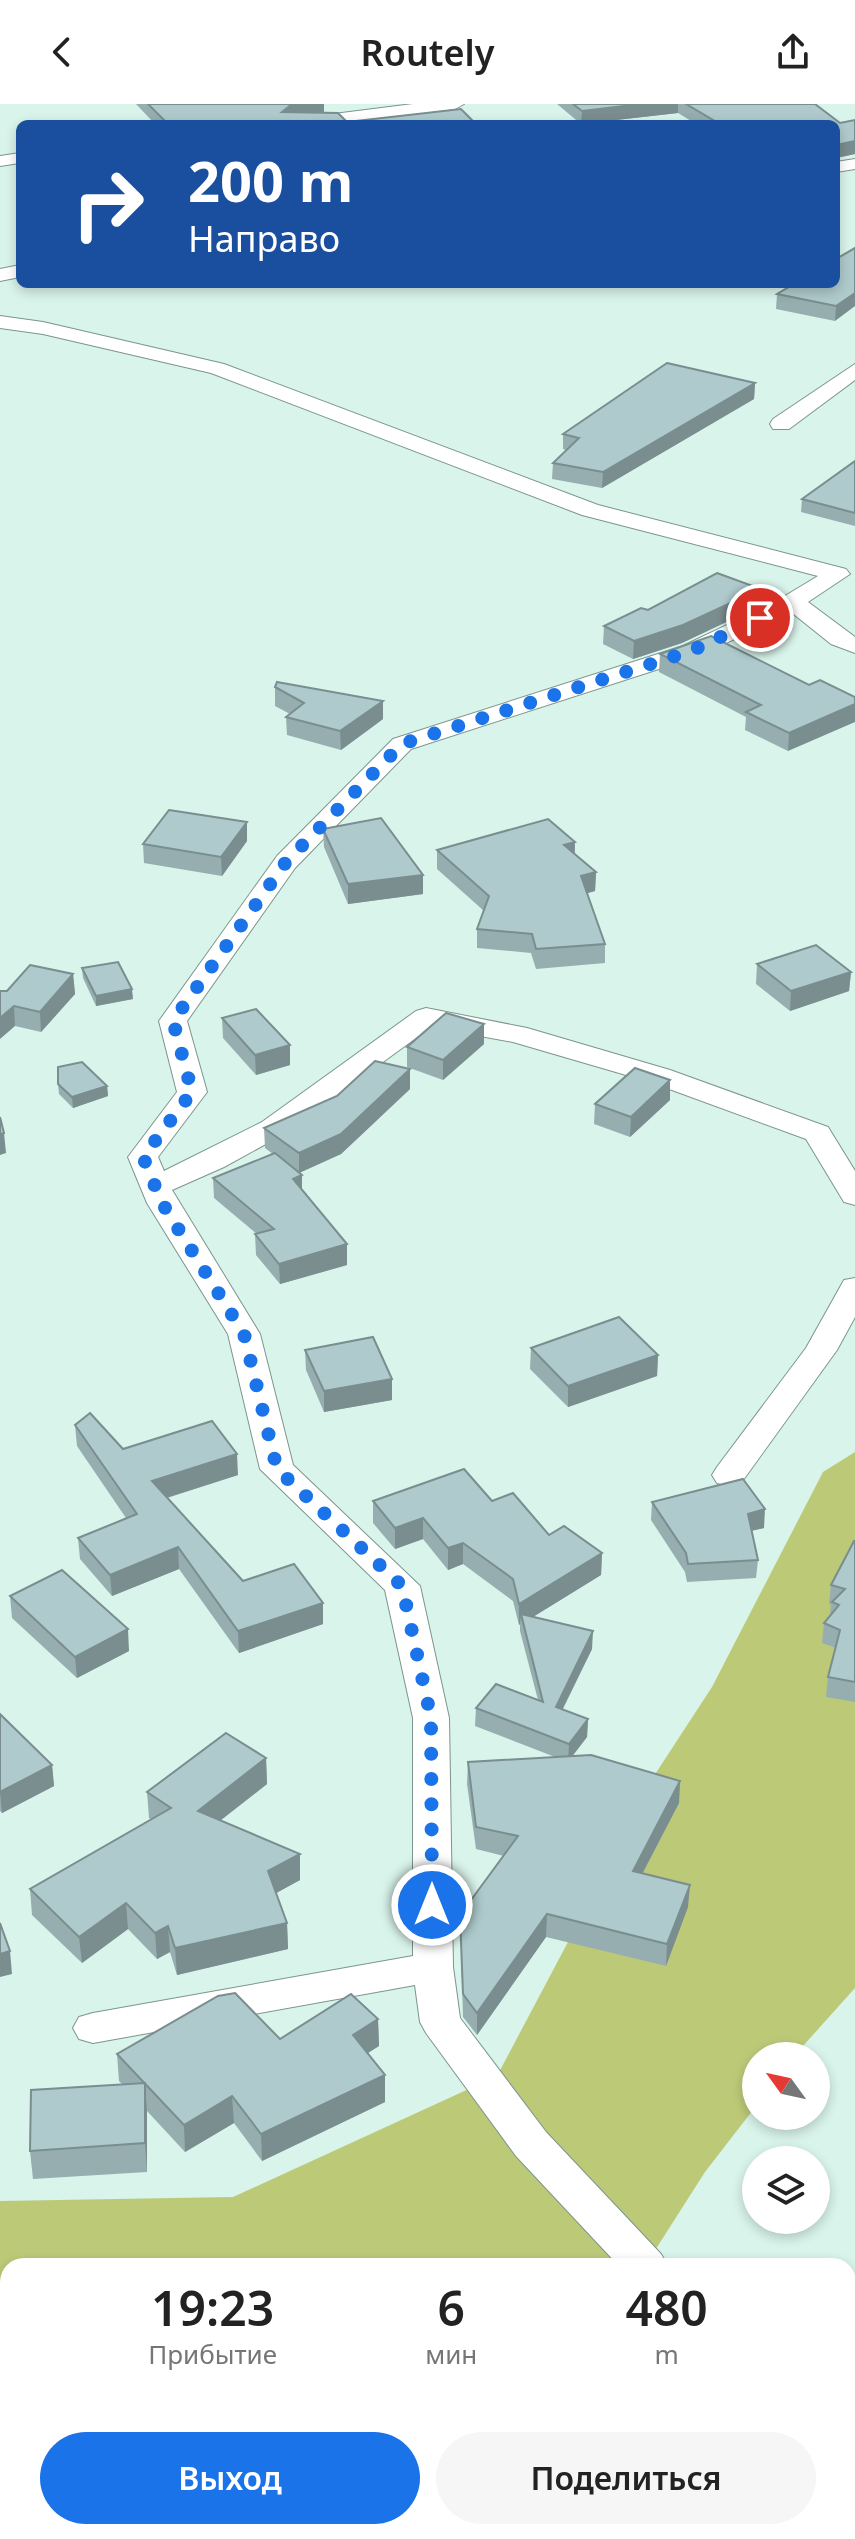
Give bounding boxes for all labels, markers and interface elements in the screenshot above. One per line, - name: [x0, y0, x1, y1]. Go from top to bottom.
- text: Routely: [361, 28, 494, 77]
- icon: back: [40, 30, 84, 74]
- icon: share: [771, 30, 815, 74]
- text: 200 m: [188, 142, 353, 218]
- icon: right: [56, 152, 160, 256]
- text: Направо: [188, 214, 340, 263]
- pin: [726, 584, 794, 652]
- icon: arrive: [738, 596, 782, 640]
- position arrow: [390, 1863, 474, 1947]
- north arrow: [742, 2042, 830, 2130]
- map controls: [742, 2042, 830, 2234]
- button: layers: [742, 2146, 830, 2234]
- text: 19:23: [151, 2275, 274, 2340]
- text: 6: [437, 2275, 465, 2340]
- text: 480: [625, 2275, 708, 2340]
- text: Прибытие: [148, 2336, 277, 2372]
- text: мин: [425, 2336, 477, 2372]
- text: m: [654, 2336, 679, 2372]
- button: Выход: [40, 2432, 420, 2524]
- button: Поделиться: [436, 2432, 816, 2524]

